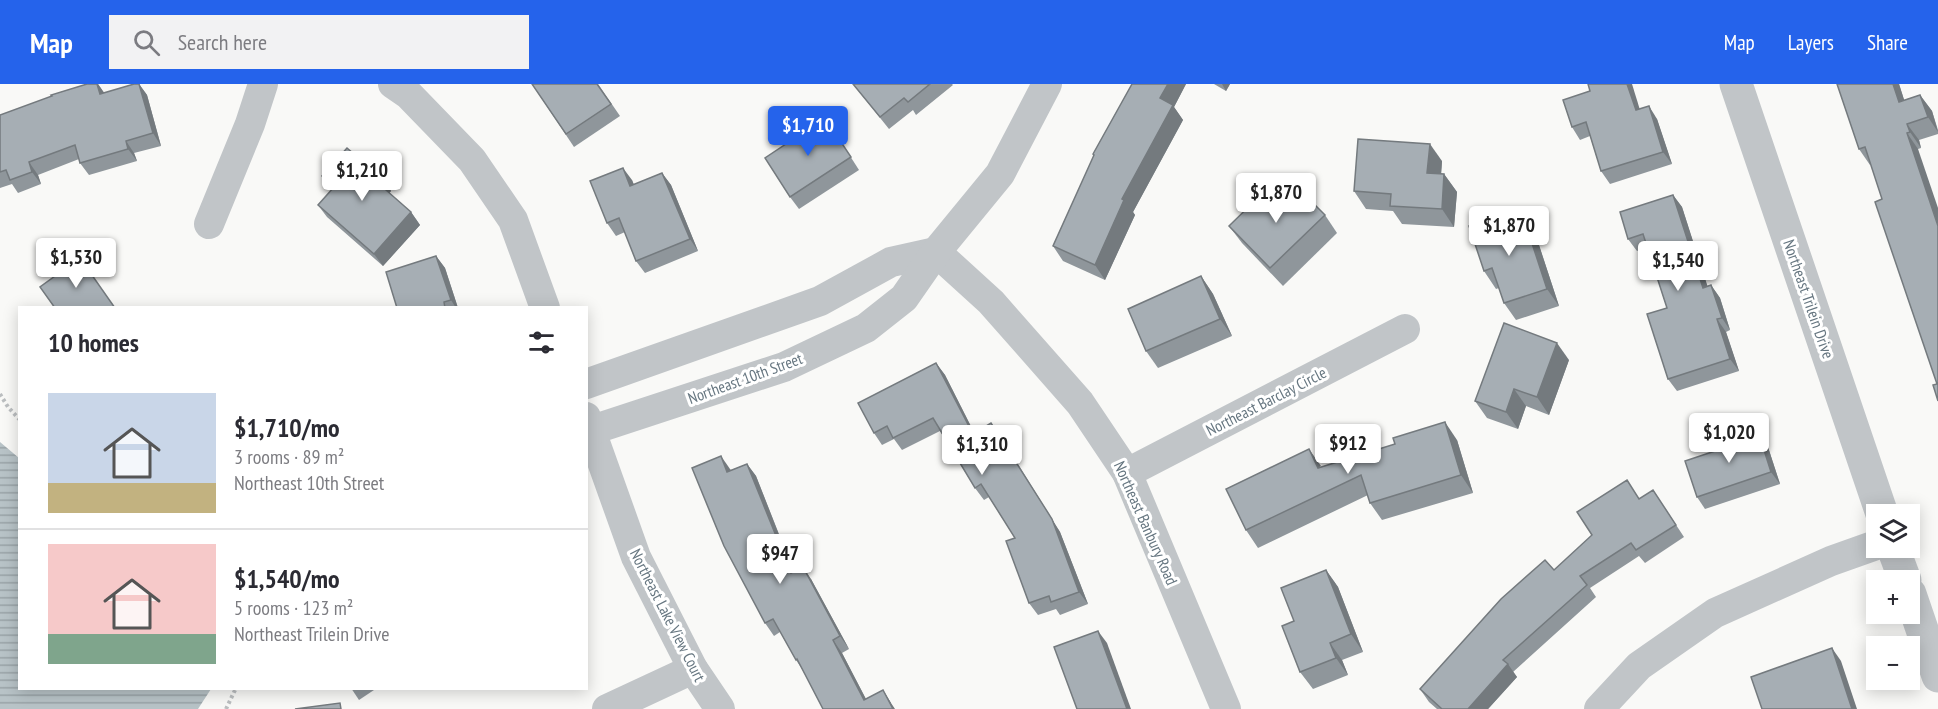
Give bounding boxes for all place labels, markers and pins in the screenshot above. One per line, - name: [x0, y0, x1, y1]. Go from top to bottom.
- pin: $1,710: [759, 106, 857, 157]
- pin: $1,210: [313, 151, 411, 202]
- pin: $1,870: [1227, 173, 1325, 224]
- pin: $1,870: [1460, 206, 1558, 257]
- pin: $1,530: [27, 238, 125, 289]
- pin: $1,540: [1629, 241, 1727, 292]
- pin: $1,020: [1680, 413, 1778, 464]
- pin: $912: [1312, 424, 1384, 475]
- pin: $1,310: [933, 425, 1031, 476]
- pin: $947: [744, 534, 816, 585]

